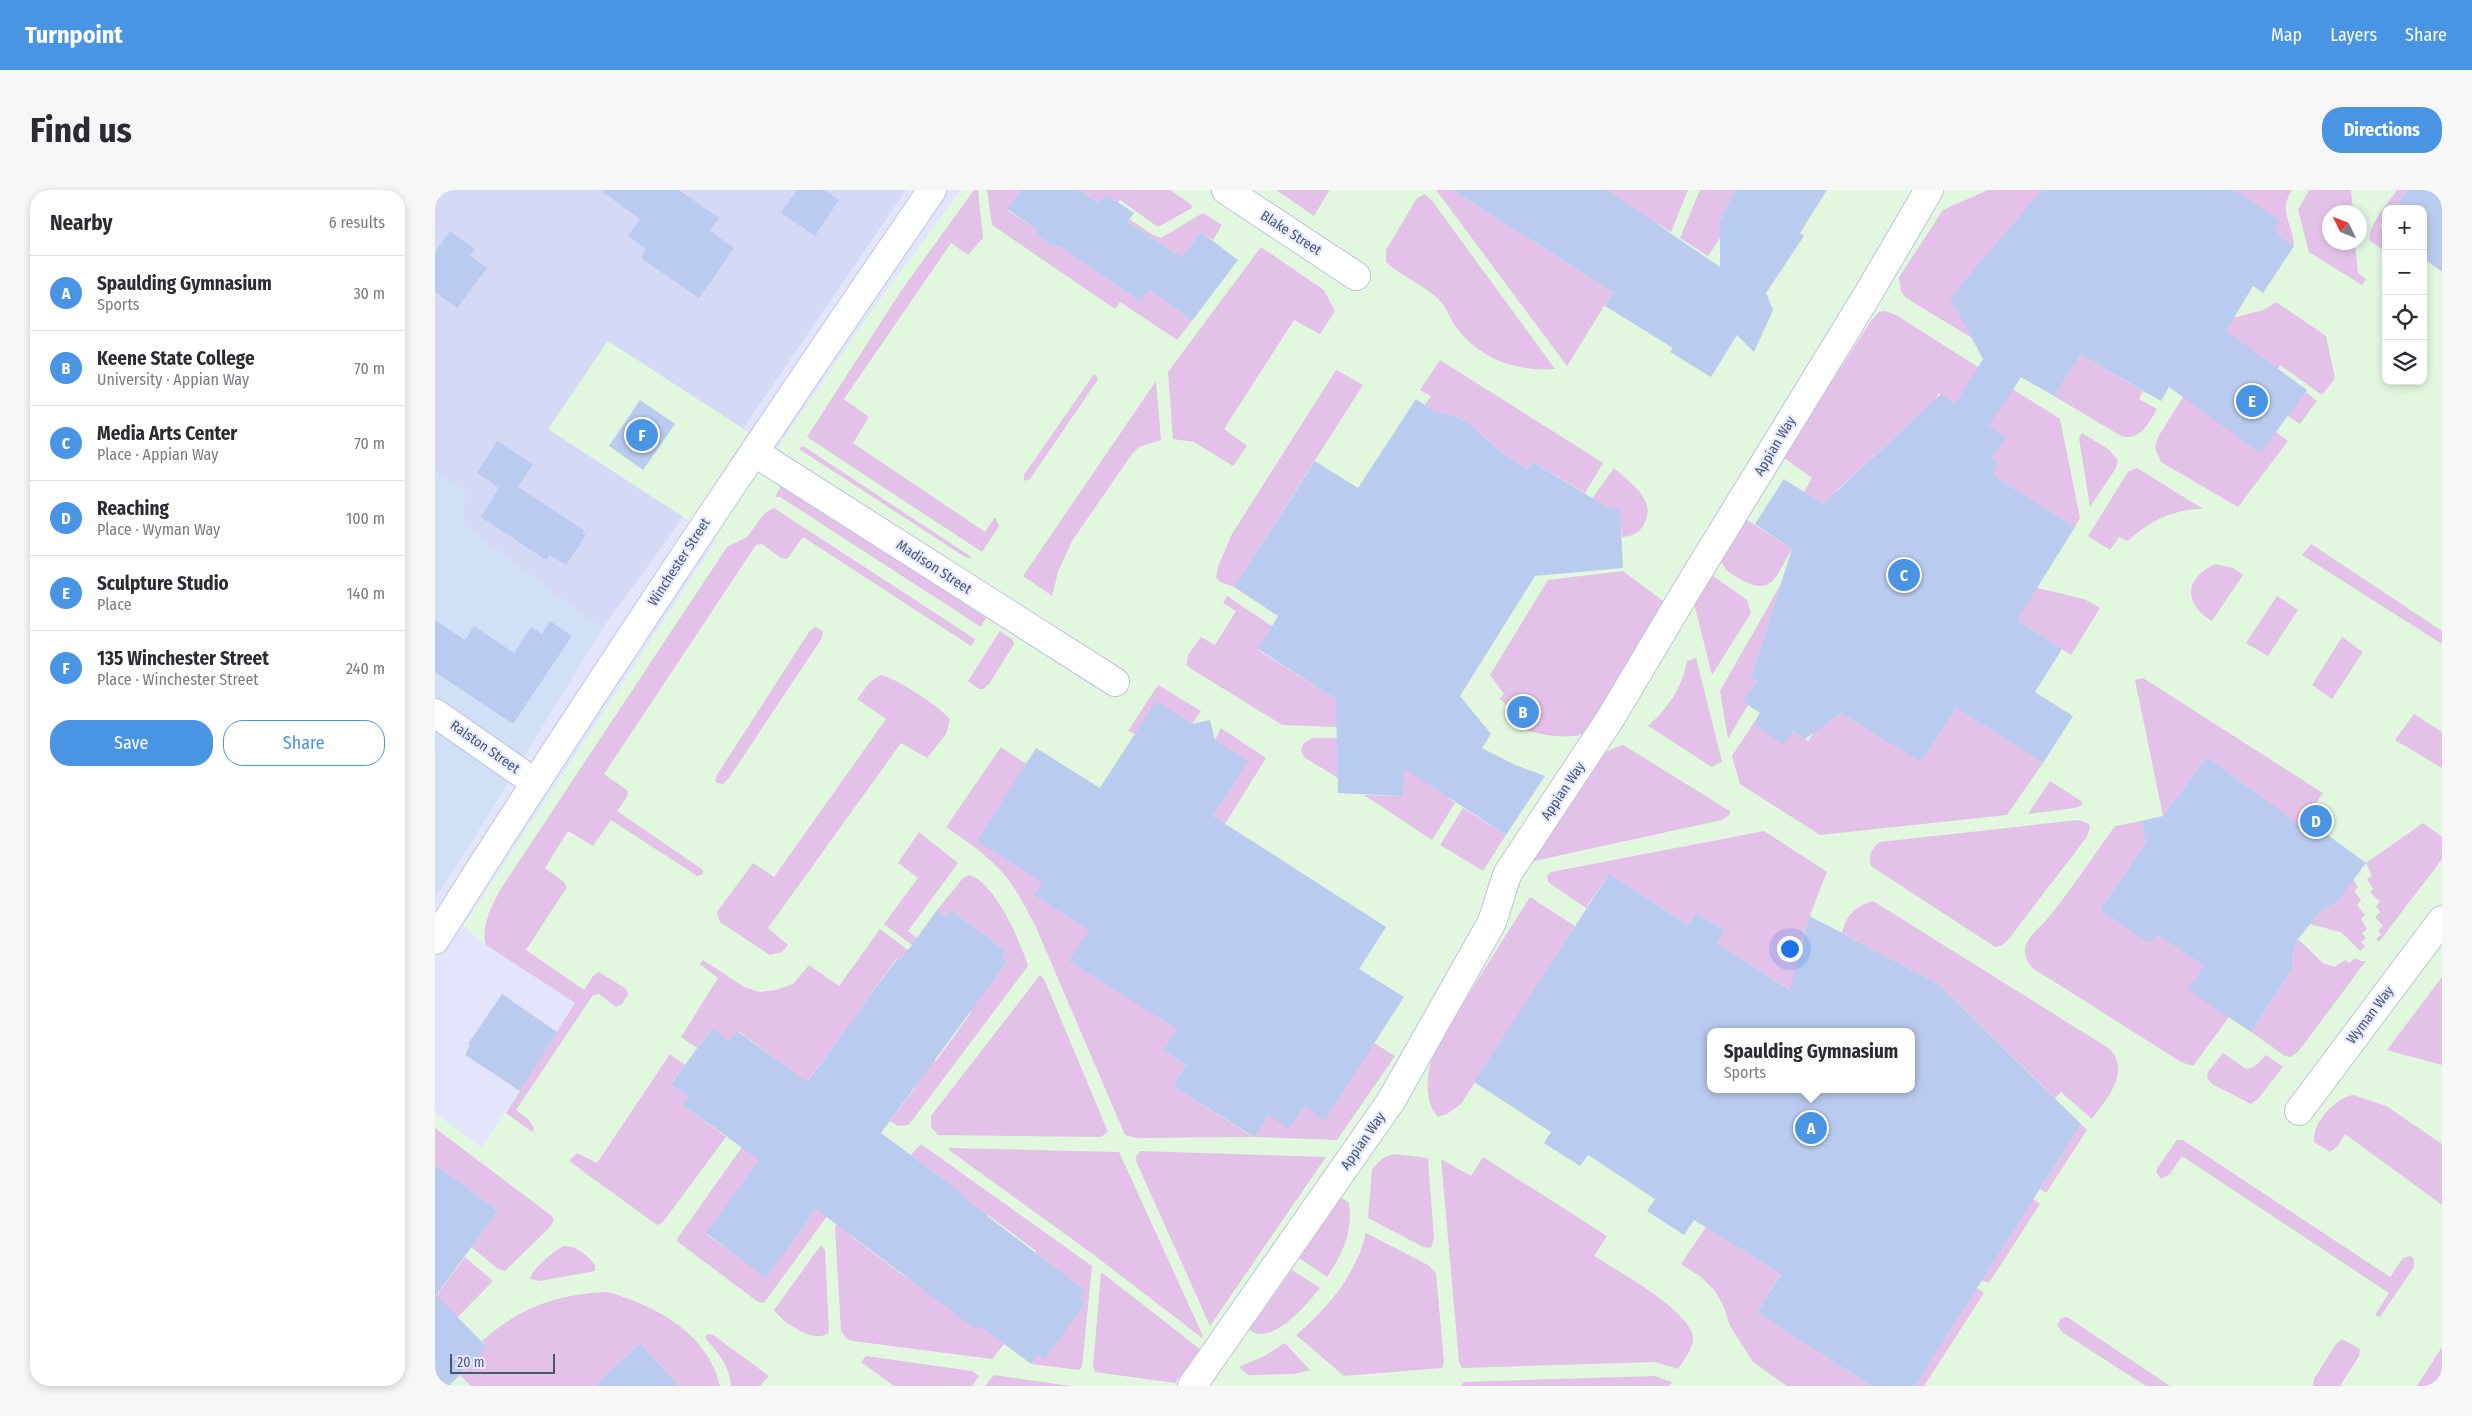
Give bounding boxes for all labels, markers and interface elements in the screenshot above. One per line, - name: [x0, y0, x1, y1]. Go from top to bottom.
- text: Turnpoint: [25, 21, 123, 49]
- text: Map: [2271, 24, 2302, 46]
- text: Layers: [2330, 24, 2377, 46]
- text: Share: [2405, 24, 2447, 46]
- button: Directions: [2322, 107, 2442, 153]
- text: Find us: [30, 109, 132, 151]
- north arrow: [2322, 205, 2367, 250]
- map controls: [2382, 205, 2427, 385]
- button: +: [2382, 205, 2427, 250]
- street label: Blake Street: [1257, 207, 1325, 259]
- text: Nearby: [50, 210, 112, 236]
- text: 6 results: [329, 213, 385, 232]
- button: −: [2382, 250, 2427, 295]
- text: Spaulding Gymnasium: [97, 272, 272, 295]
- text: A: [62, 284, 70, 303]
- text: 30 m: [353, 284, 385, 303]
- text: Sports: [97, 295, 140, 314]
- button: locate: [2382, 295, 2427, 340]
- button: layers: [2382, 340, 2427, 385]
- text: Keene State College: [97, 347, 255, 370]
- text: B: [62, 359, 70, 378]
- text: 70 m: [354, 359, 385, 378]
- text: University · Appian Way: [97, 370, 249, 389]
- pin: E: [2236, 382, 2268, 420]
- street label: Appian Way: [1751, 413, 1800, 479]
- pin: F: [626, 416, 658, 454]
- text: Media Arts Center: [97, 422, 237, 445]
- text: C: [62, 434, 70, 453]
- text: 70 m: [354, 434, 385, 453]
- text: Place · Appian Way: [97, 445, 218, 464]
- text: Reaching: [97, 497, 169, 520]
- text: D: [61, 509, 71, 528]
- text: 100 m: [346, 509, 385, 528]
- street label: Winchester Street: [644, 514, 714, 609]
- text: Place · Wyman Way: [97, 520, 220, 539]
- street label: Madison Street: [893, 536, 975, 598]
- pin: C: [1888, 556, 1920, 594]
- text: Sculpture Studio: [97, 572, 229, 595]
- text: E: [62, 584, 70, 603]
- text: 140 m: [347, 584, 385, 603]
- text: Place: [97, 595, 132, 614]
- text: 135 Winchester Street: [97, 647, 269, 670]
- text: F: [62, 659, 70, 678]
- text: 240 m: [346, 659, 385, 678]
- text: Place · Winchester Street: [97, 670, 259, 689]
- pin: B: [1507, 693, 1539, 731]
- street label: Ralston Street: [447, 717, 523, 777]
- button: Save: [50, 720, 213, 766]
- button: Share: [223, 720, 385, 766]
- street label: Appian Way: [1537, 758, 1589, 823]
- pin: D: [2300, 802, 2332, 840]
- your location: [1777, 936, 1803, 962]
- street label: Wyman Way: [2343, 982, 2398, 1047]
- popup: [1707, 1028, 1915, 1093]
- text: Spaulding Gymnasium: [1724, 1040, 1898, 1063]
- text: Sports: [1724, 1063, 1766, 1082]
- street label: Appian Way: [1337, 1108, 1389, 1173]
- pin: A: [1795, 1109, 1827, 1147]
- scale bar: [450, 1351, 555, 1374]
- text: 20 m: [457, 1354, 485, 1371]

